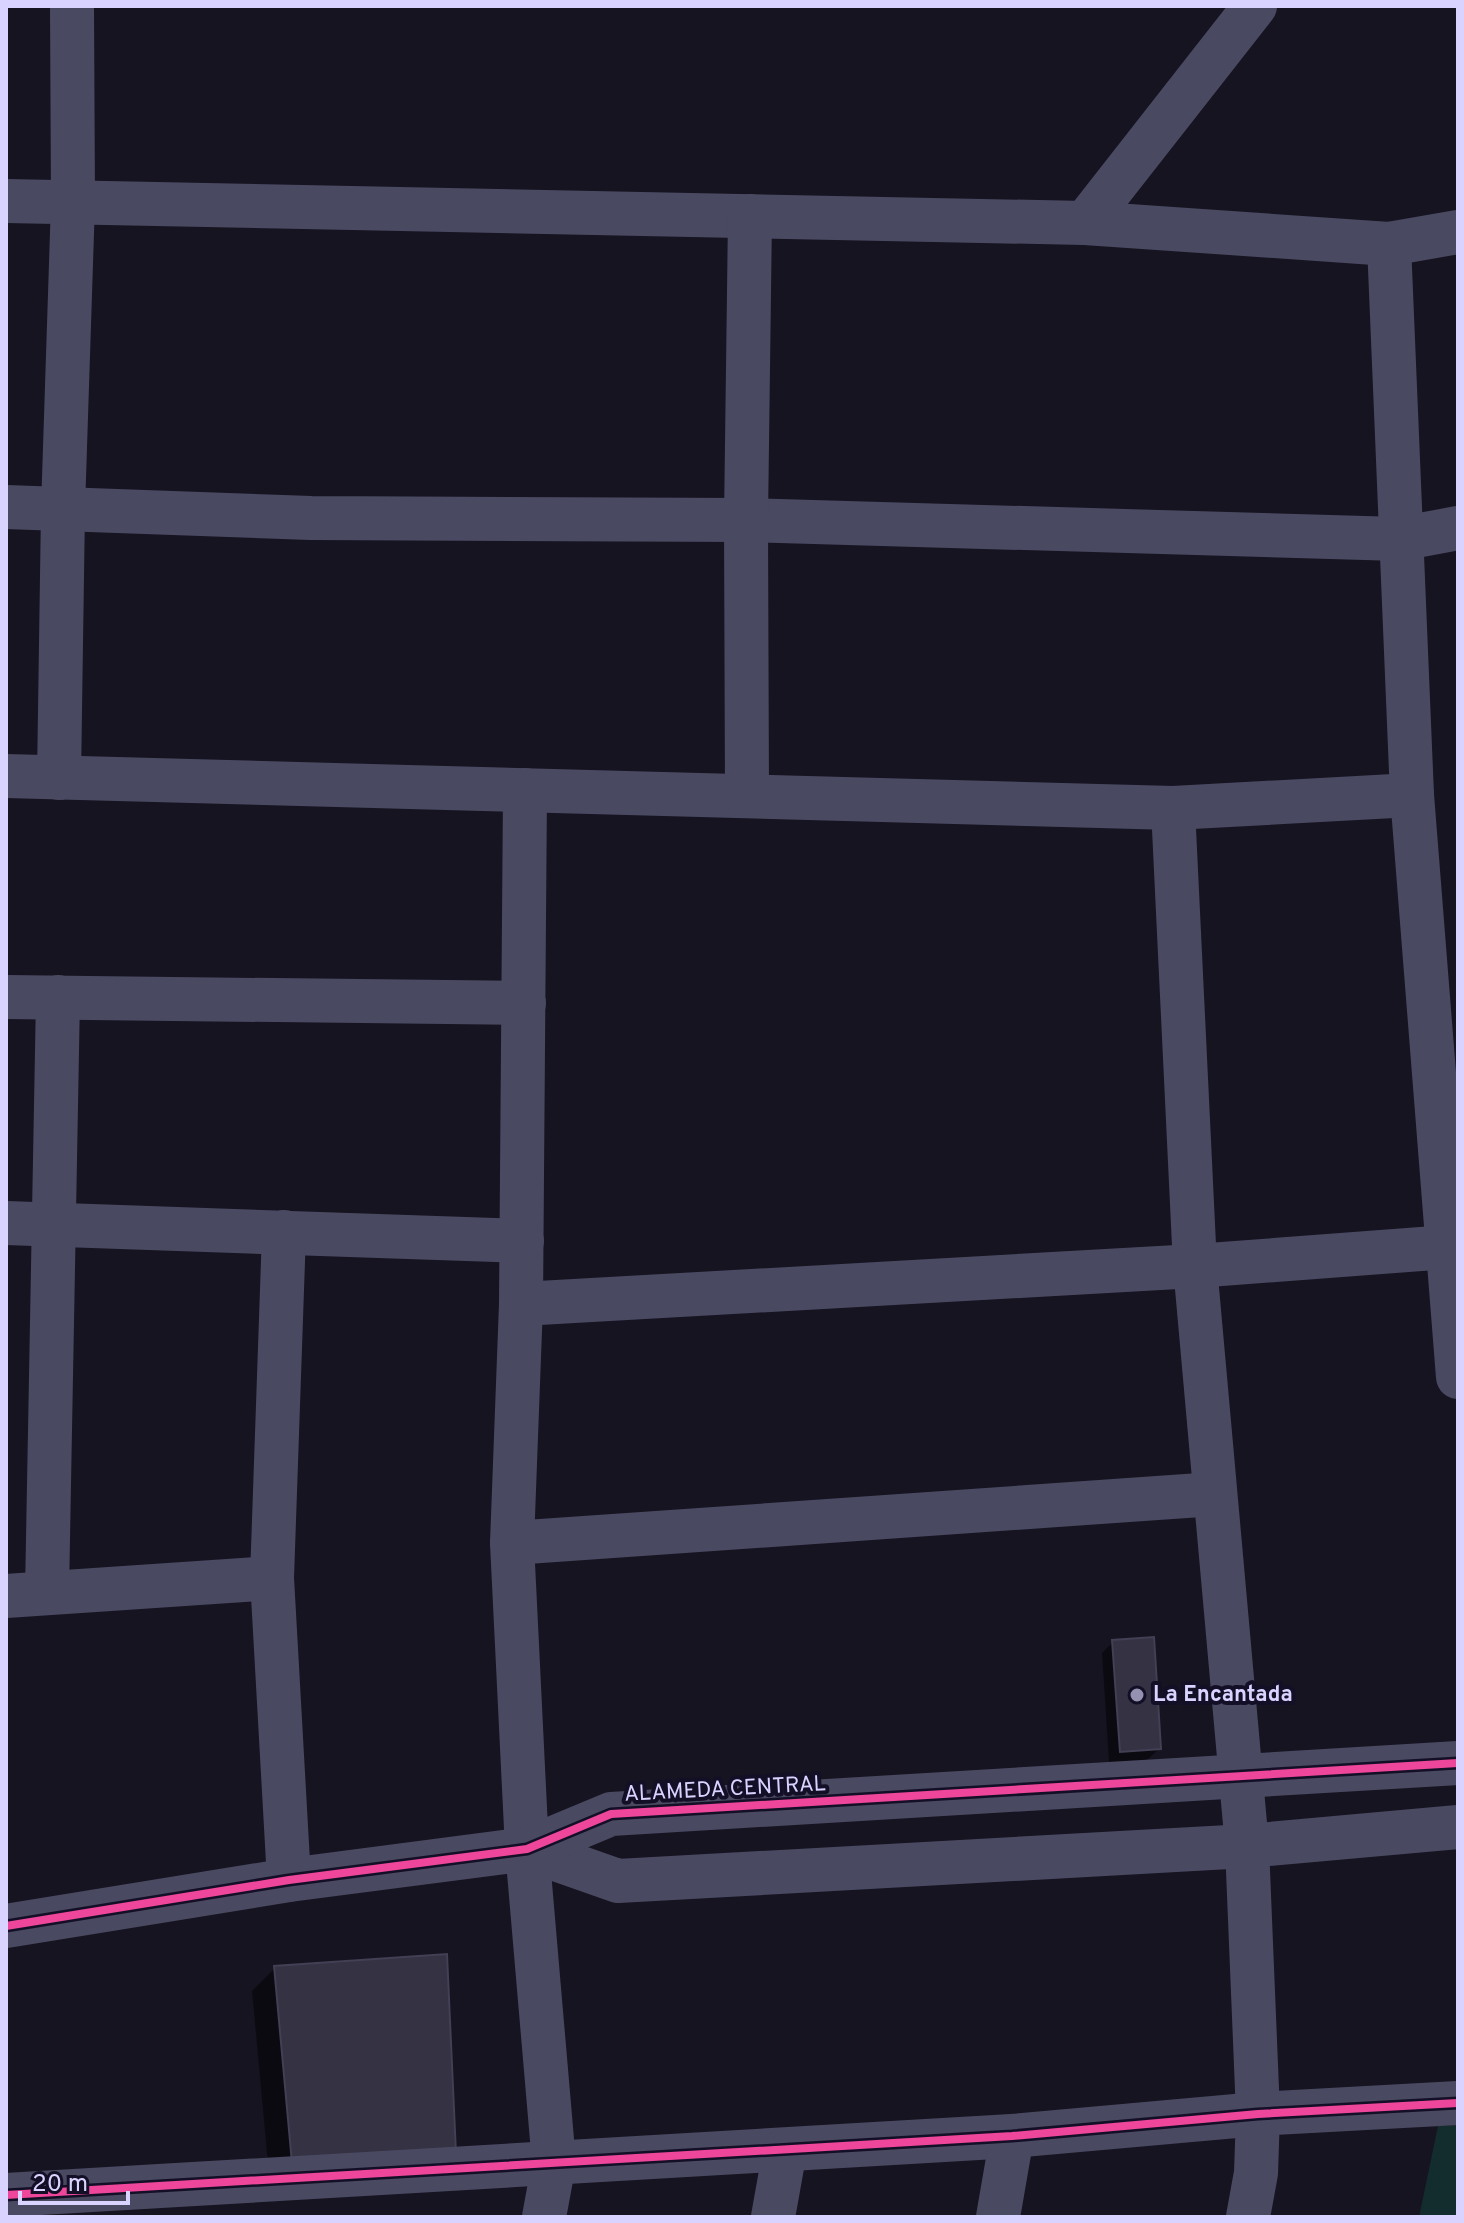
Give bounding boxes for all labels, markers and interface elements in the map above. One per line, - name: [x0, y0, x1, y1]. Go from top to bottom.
- place label: La Encantada: [1153, 1682, 1293, 1709]
- marker: La Encantada: [1128, 1686, 1146, 1704]
- street label: ALAMEDA CENTRAL: [624, 1771, 826, 1809]
- scale bar: [20, 2155, 128, 2205]
- text: 20 m: [32, 2170, 88, 2200]

